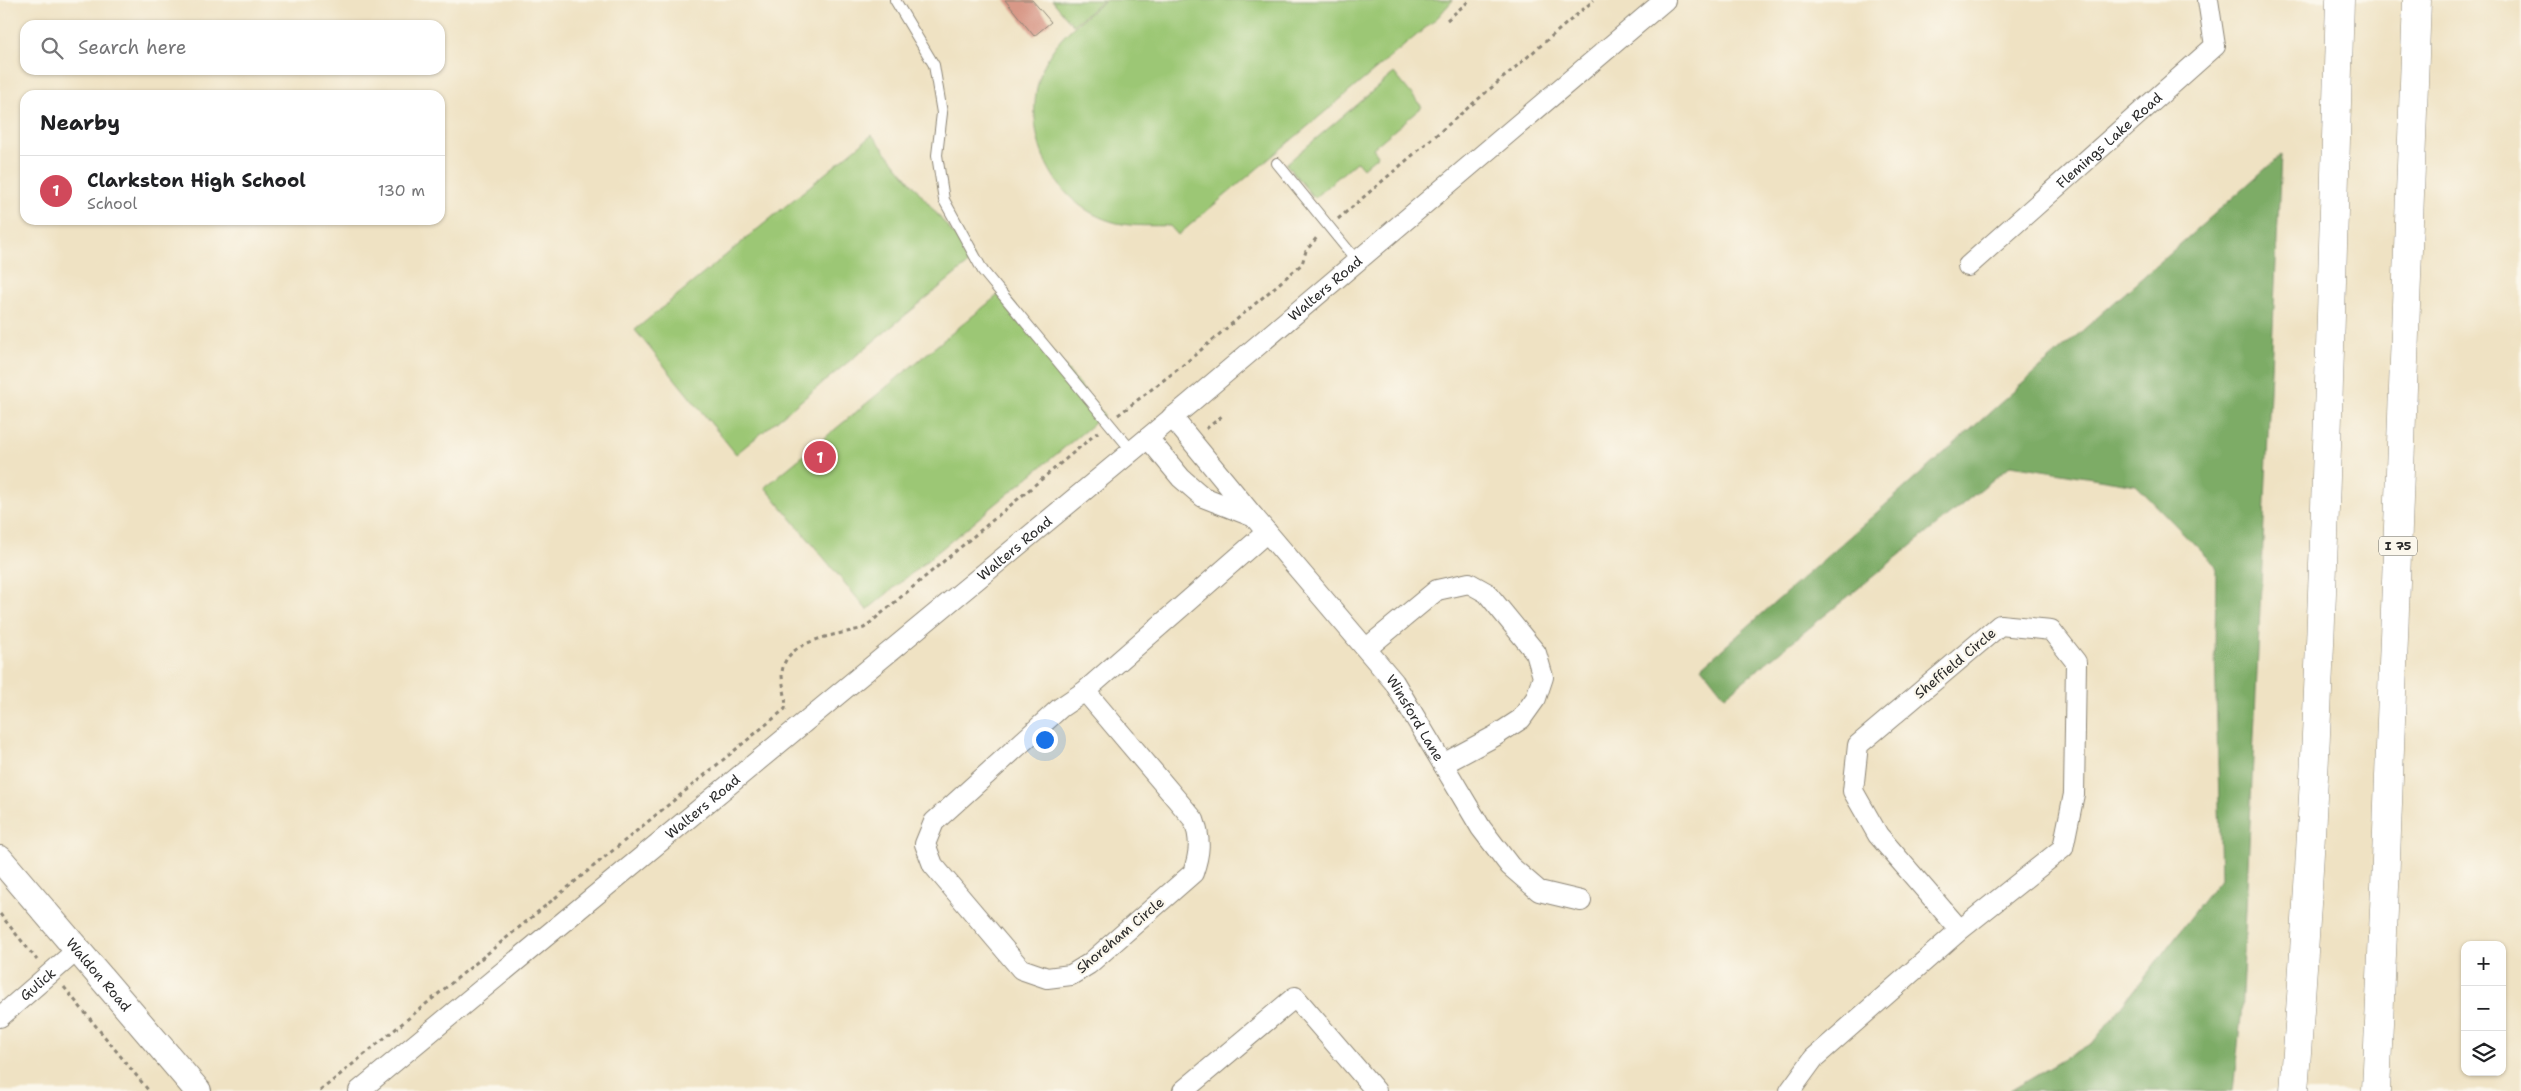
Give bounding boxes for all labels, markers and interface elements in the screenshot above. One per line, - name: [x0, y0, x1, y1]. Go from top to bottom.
- search box: [20, 20, 445, 75]
- icon: search: [38, 34, 66, 62]
- text: Search here: [78, 35, 187, 60]
- street label: Flemings Lake Road: [2053, 88, 2166, 192]
- text: Nearby: [40, 109, 120, 137]
- text: Clarkston High School: [87, 168, 306, 193]
- text: 1: [52, 180, 60, 201]
- text: 130 m: [378, 180, 425, 201]
- text: School: [87, 193, 137, 214]
- street label: Walters Road: [1284, 252, 1366, 325]
- pin: 1: [804, 438, 836, 476]
- street label: Walters Road: [973, 512, 1056, 585]
- road number: I 75: [2379, 536, 2417, 556]
- street label: Sheffield Circle: [1911, 624, 1999, 702]
- street label: Winsford Lane: [1382, 671, 1448, 764]
- your location: [1032, 727, 1058, 753]
- street label: Walters Road: [661, 770, 744, 843]
- street label: Shoreham Circle: [1072, 893, 1168, 977]
- street label: Waldon Road: [62, 934, 135, 1015]
- map controls: [2461, 941, 2506, 1076]
- button: +: [2461, 941, 2506, 986]
- street label: Gulick: [16, 964, 59, 1005]
- button: −: [2461, 986, 2506, 1031]
- button: layers: [2461, 1031, 2506, 1076]

